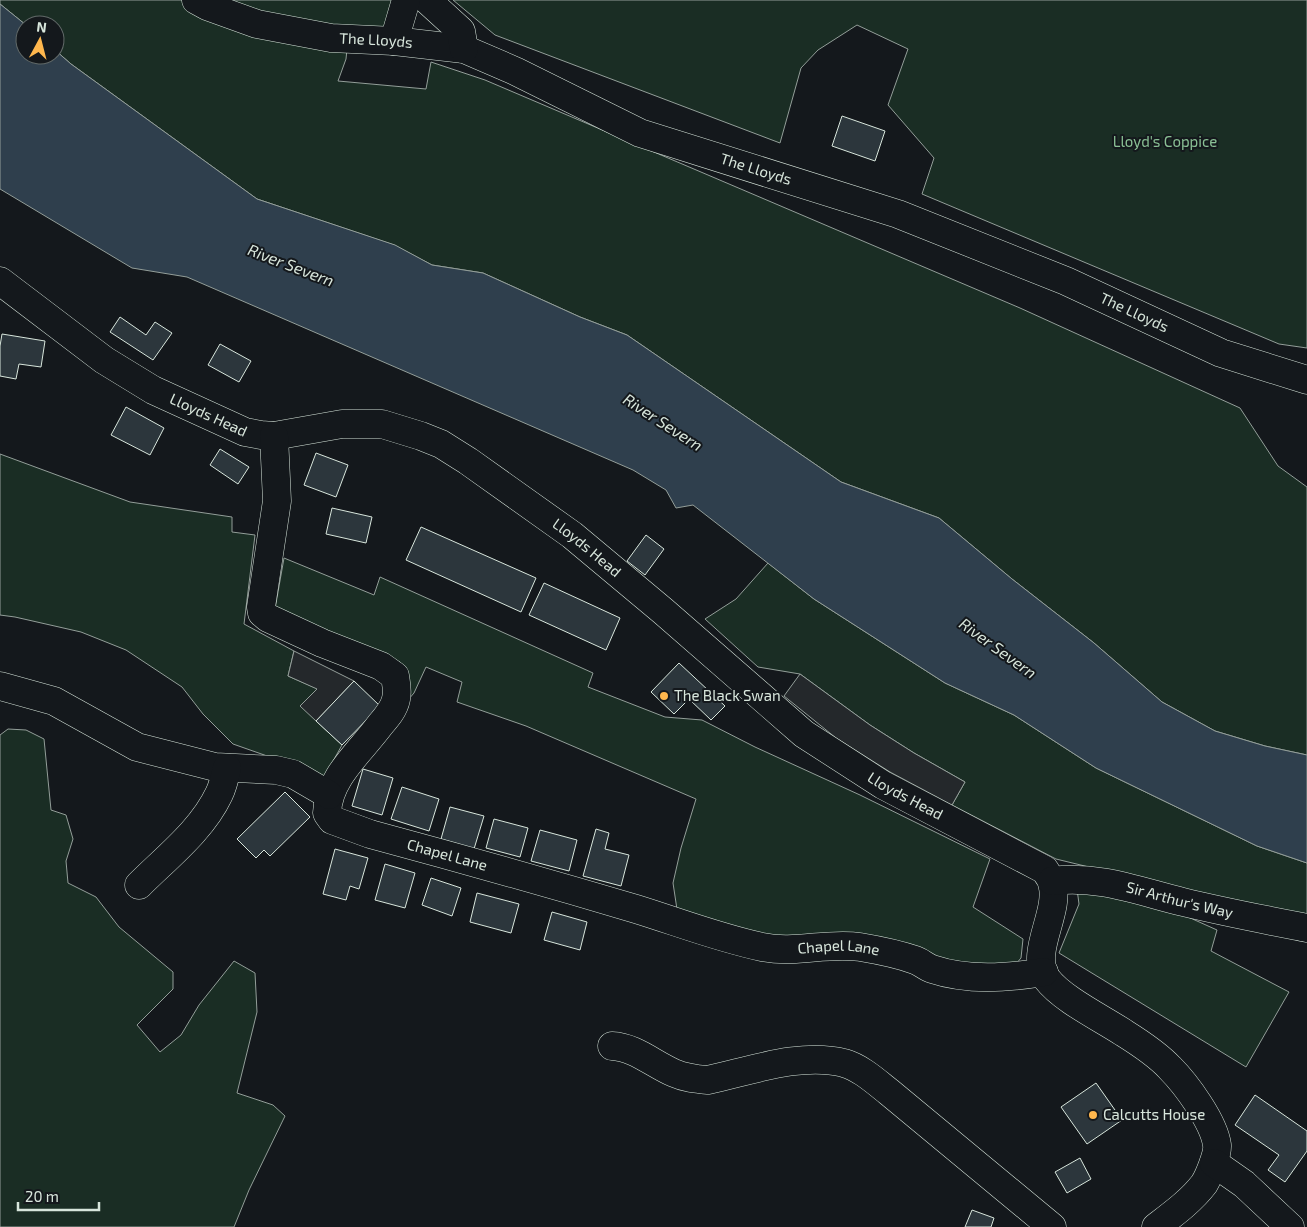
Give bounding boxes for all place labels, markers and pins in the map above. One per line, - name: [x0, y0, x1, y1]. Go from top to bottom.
- place label: The Black Swan: [674, 686, 781, 704]
- marker: The Black Swan: [658, 690, 670, 702]
- place label: Calcutts House: [1103, 1105, 1205, 1123]
- marker: Calcutts House: [1087, 1109, 1099, 1121]

